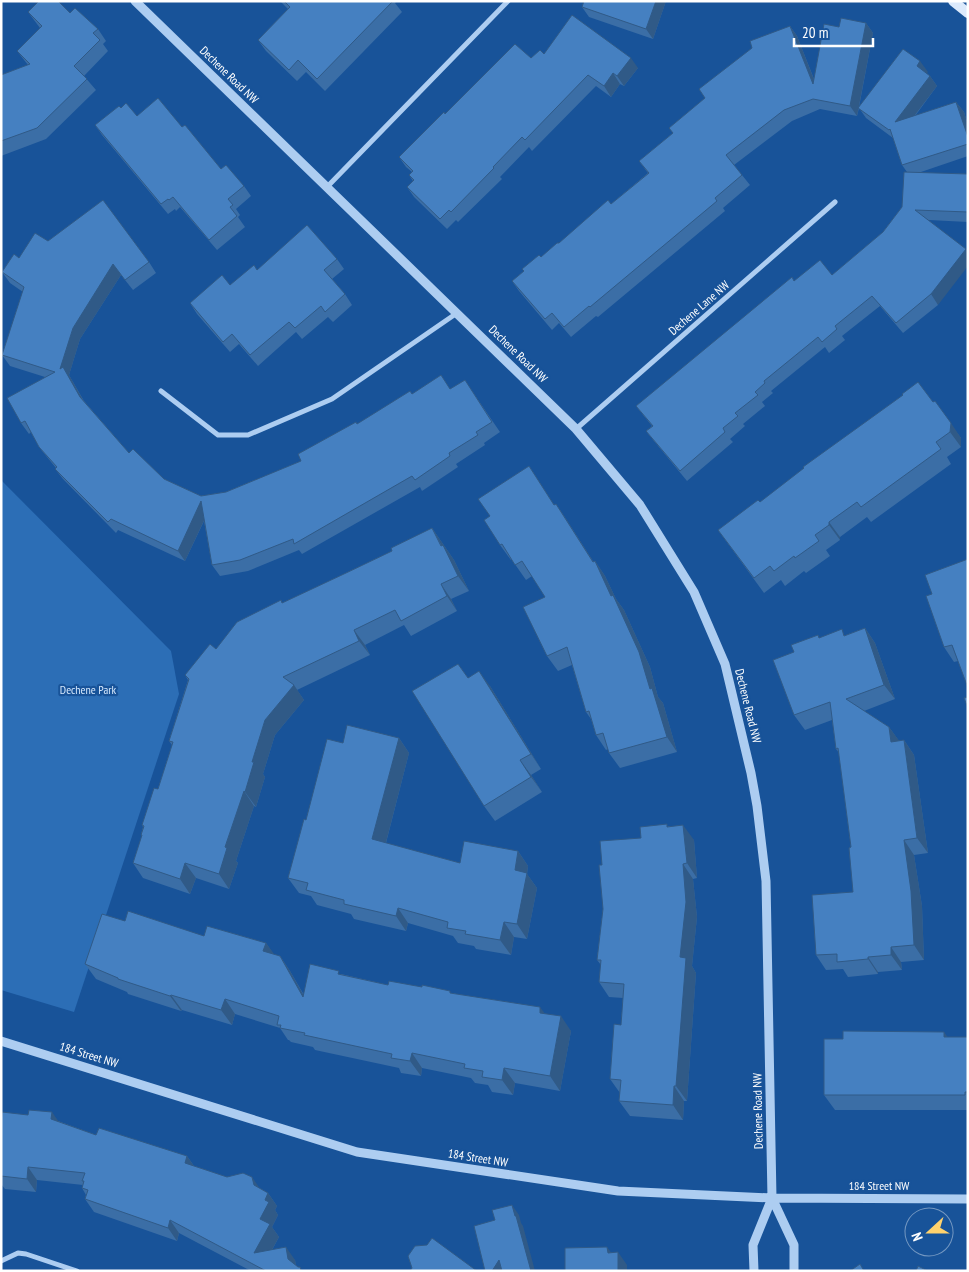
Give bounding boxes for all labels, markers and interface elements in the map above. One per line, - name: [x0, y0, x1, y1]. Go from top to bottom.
- scale bar: [794, 15, 873, 47]
- text: 20 m: [802, 23, 828, 42]
- street label: Dechene Road NW: [197, 43, 262, 106]
- street label: Dechene Lane NW: [665, 277, 732, 338]
- street label: Dechene Road NW: [486, 322, 551, 385]
- street label: Dechene Road NW: [732, 667, 765, 745]
- park label: Dechene Park: [60, 682, 116, 697]
- street label: 184 Street NW: [58, 1038, 120, 1071]
- street label: Dechene Road NW: [749, 1073, 766, 1149]
- street label: 184 Street NW: [447, 1145, 509, 1170]
- street label: 184 Street NW: [849, 1178, 909, 1193]
- north arrow: [904, 1207, 954, 1257]
- text: N: [907, 1230, 927, 1243]

